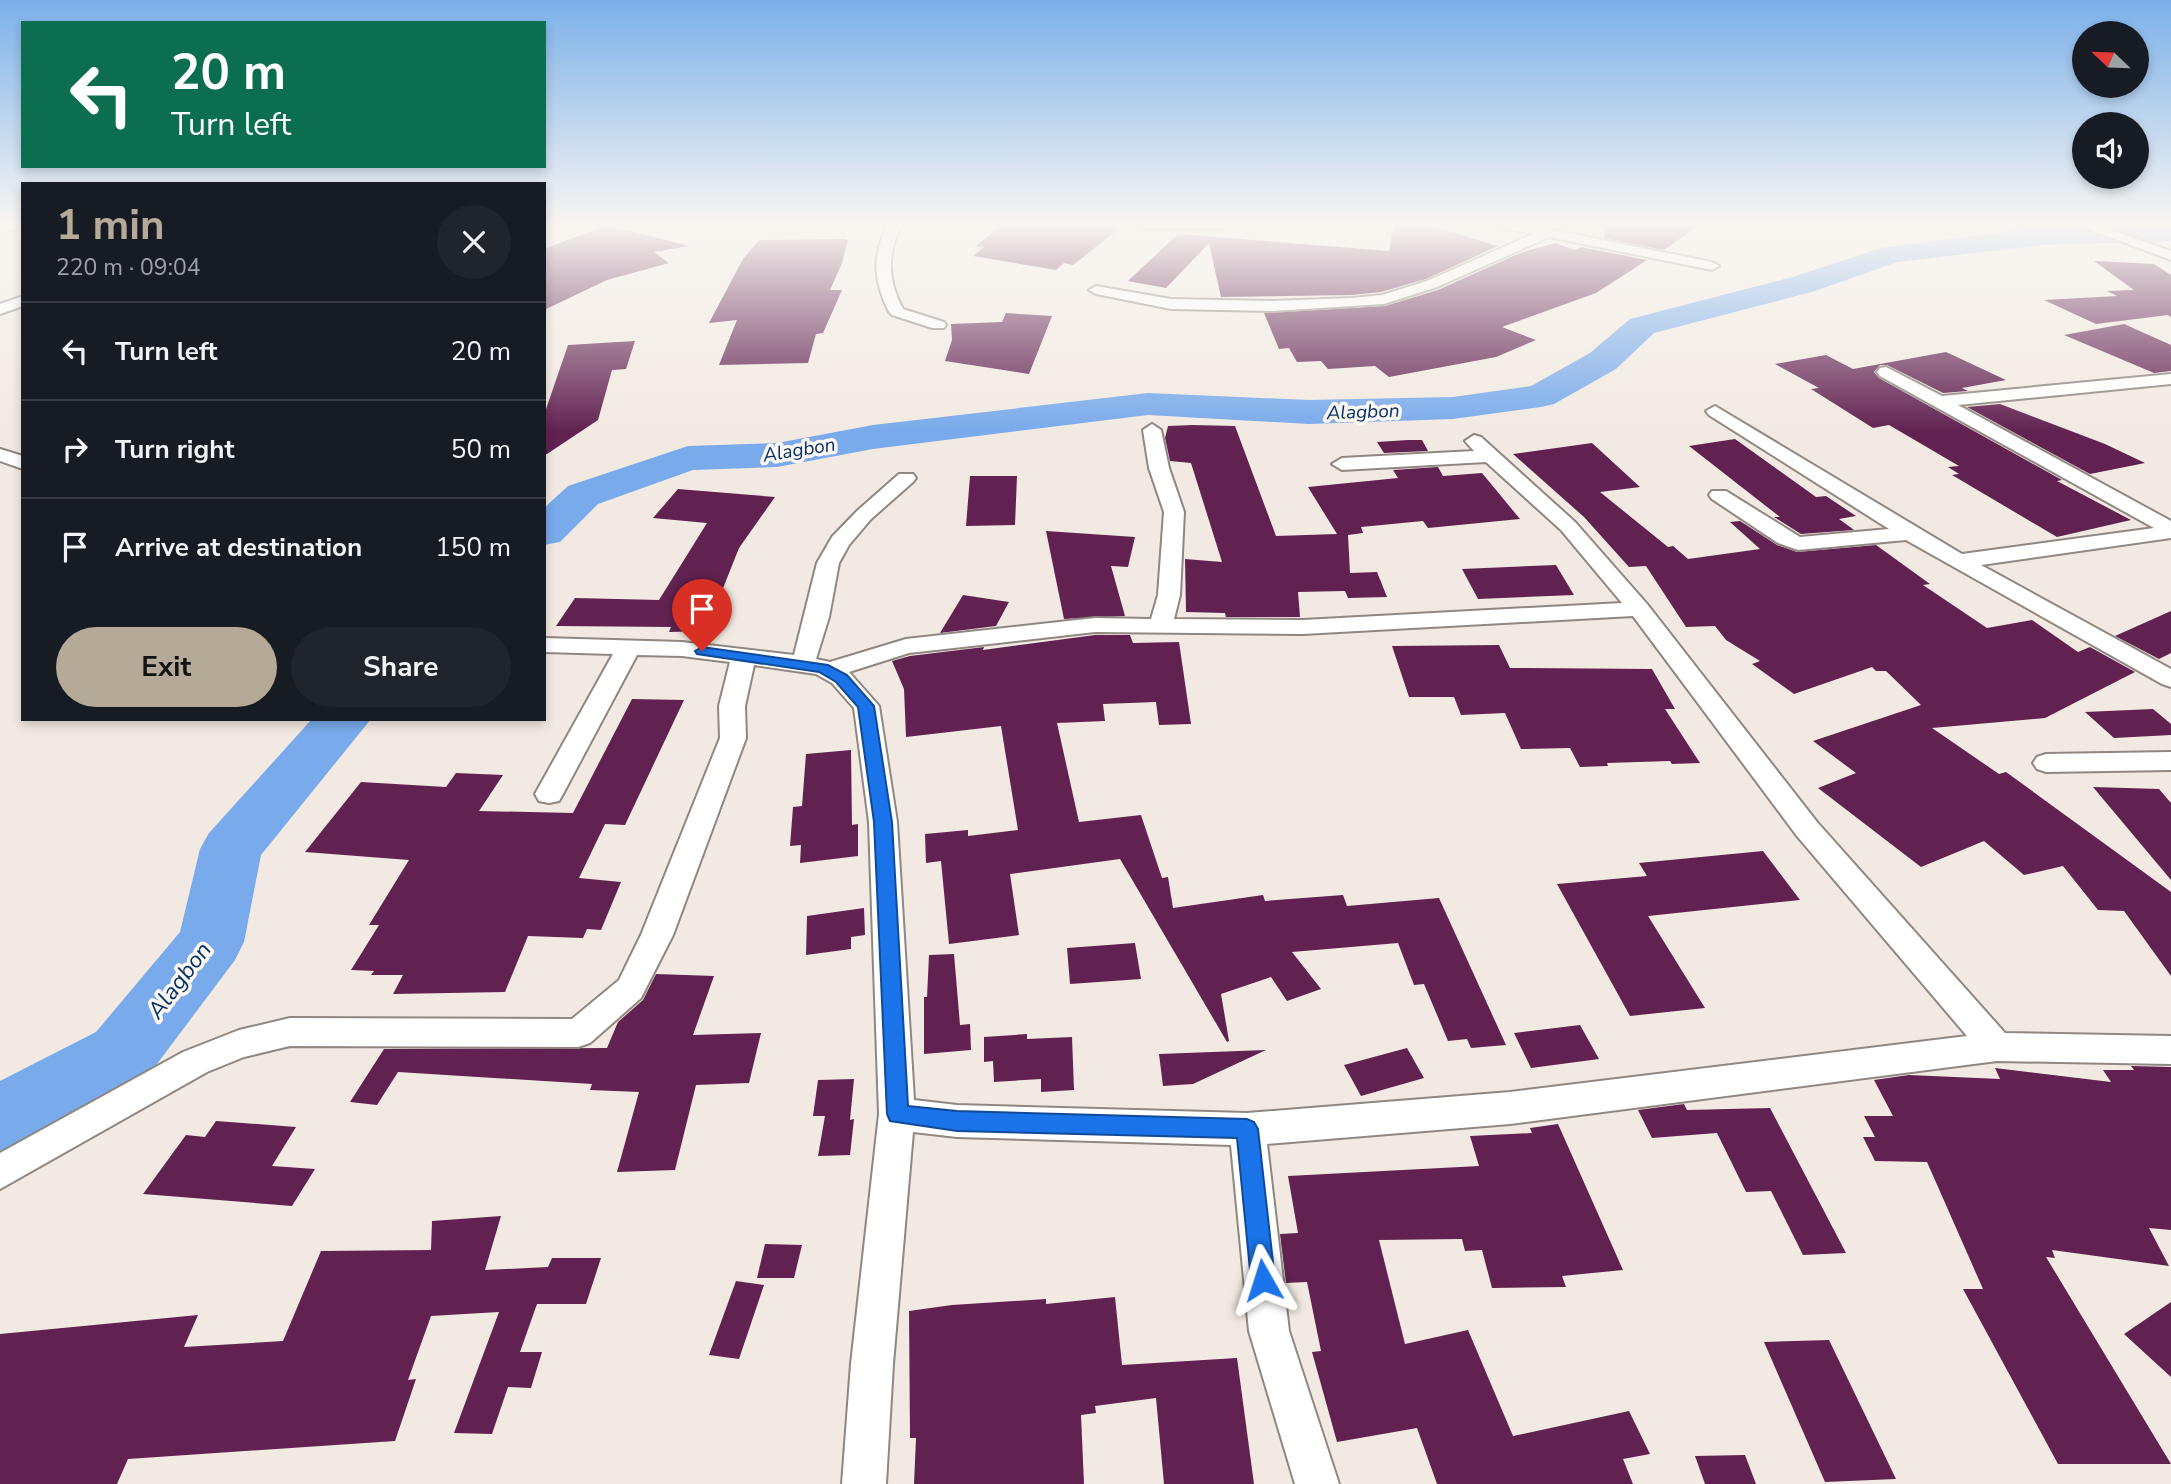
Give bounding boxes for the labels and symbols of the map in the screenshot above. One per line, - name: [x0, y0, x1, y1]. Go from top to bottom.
- north arrow: [2072, 21, 2149, 98]
- water label: Alagbon: [1325, 398, 1400, 426]
- water label: Alagbon: [760, 431, 837, 469]
- pin: [672, 579, 732, 651]
- water label: Alagbon: [140, 936, 218, 1026]
- position arrow: [1226, 1243, 1300, 1317]

